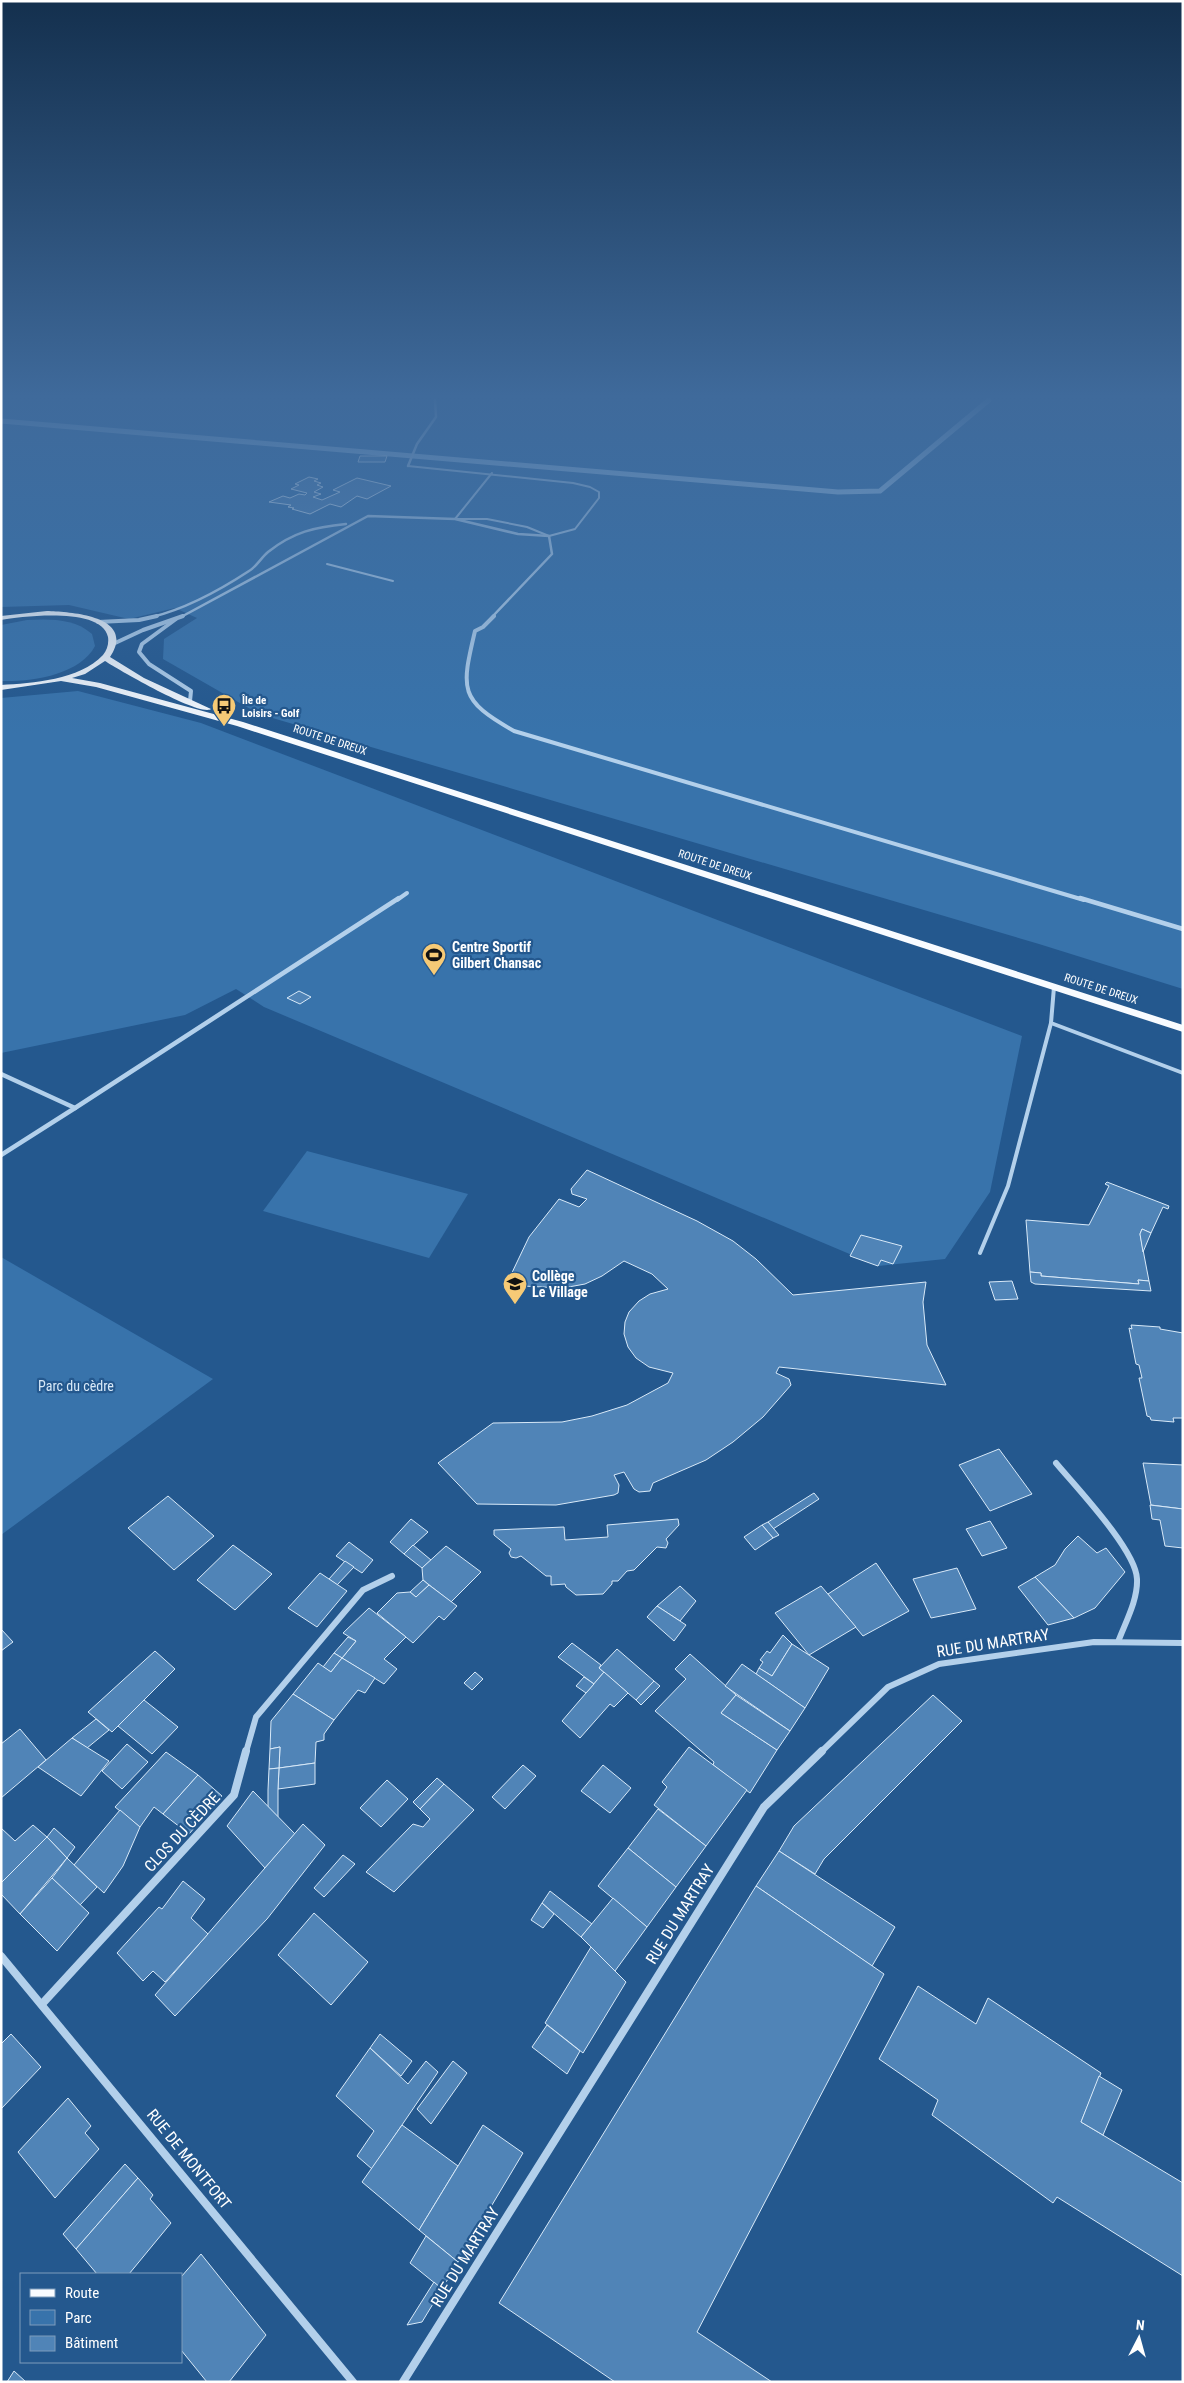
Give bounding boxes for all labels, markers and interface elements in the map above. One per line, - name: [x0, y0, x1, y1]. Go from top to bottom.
- bus stop icon: Île de Loisirs - Golf: [211, 693, 237, 727]
- place label: Île de Loisirs - Golf: [241, 694, 300, 720]
- street label: ROUTE DE DREUX: [292, 722, 368, 758]
- street label: ROUTE DE DREUX: [677, 847, 753, 883]
- place label: Centre Sportif Gilbert Chansac: [452, 939, 542, 971]
- sports icon: Centre Sportif Gilbert Chansac: [421, 942, 447, 976]
- street label: ROUTE DE DREUX: [1063, 971, 1139, 1007]
- place label: Collège Le Village: [532, 1268, 588, 1300]
- school or university icon: Collège Le Village: [502, 1271, 528, 1305]
- park label: Parc du cèdre: [38, 1378, 114, 1394]
- street label: RUE DU MARTRAY: [935, 1625, 1051, 1661]
- street label: CLOS DU CÈDRE: [140, 1788, 224, 1876]
- street label: RUE DU MARTRAY: [642, 1860, 719, 1967]
- street label: RUE DE MONTFORT: [143, 2105, 235, 2213]
- street label: RUE DU MARTRAY: [427, 2203, 504, 2310]
- legend: [20, 2273, 182, 2363]
- text: Route: [65, 2284, 99, 2302]
- text: Parc: [65, 2309, 92, 2327]
- north arrow: [1114, 2313, 1164, 2363]
- text: N: [1135, 2317, 1145, 2333]
- text: Bâtiment: [65, 2334, 118, 2352]

